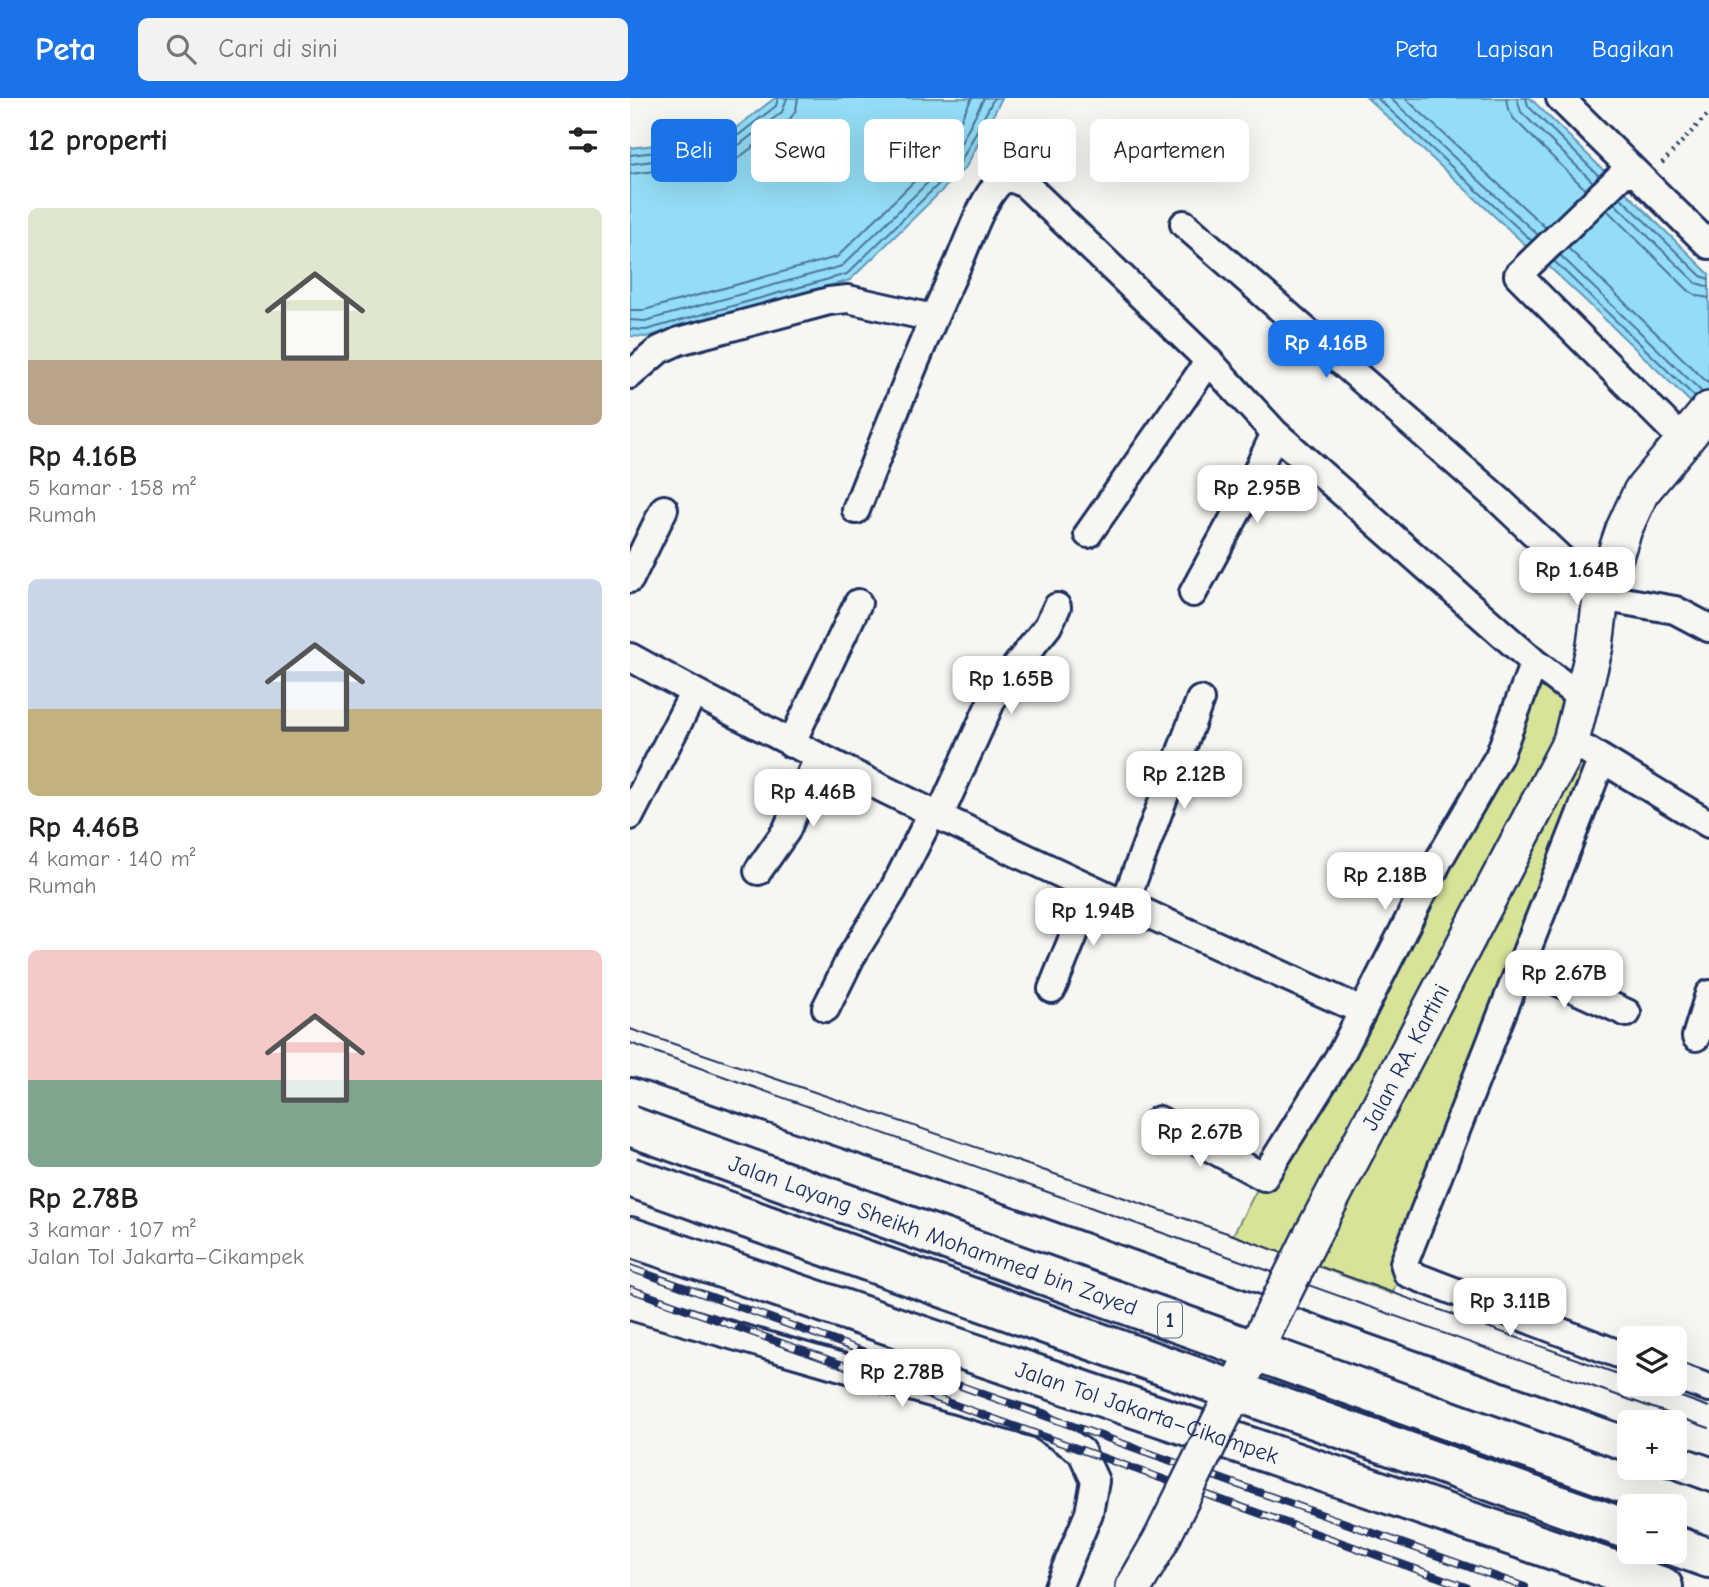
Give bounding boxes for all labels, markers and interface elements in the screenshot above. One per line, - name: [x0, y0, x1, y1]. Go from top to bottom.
- search box: [138, 18, 628, 81]
- text: Peta: [35, 30, 96, 68]
- icon: search: [162, 30, 200, 68]
- text: Cari di sini: [218, 34, 338, 64]
- text: Peta: [1395, 35, 1438, 63]
- text: Lapisan: [1476, 35, 1554, 63]
- text: Bagikan: [1592, 35, 1674, 63]
- chip: Beli: [651, 119, 737, 182]
- chip: Sewa: [751, 119, 850, 182]
- chip: Filter: [864, 119, 964, 182]
- chip: Baru: [978, 119, 1076, 182]
- chip: Apartemen: [1090, 119, 1249, 182]
- icon: filters: [564, 121, 602, 159]
- text: 12 properti: [28, 123, 168, 158]
- icon: home: [252, 253, 378, 379]
- pin: Rp 4.16B: [1254, 320, 1398, 380]
- text: Rp 4.16B: [1284, 329, 1368, 356]
- text: Rp 4.16B: [28, 439, 137, 474]
- pin: Rp 2.95B: [1185, 466, 1329, 525]
- text: 5 kamar · 158 m²: [28, 474, 196, 501]
- text: Rp 2.95B: [1213, 474, 1301, 501]
- text: Rumah: [28, 501, 97, 528]
- pin: Rp 1.64B: [1505, 547, 1649, 607]
- text: Rp 1.64B: [1535, 556, 1619, 583]
- icon: home: [252, 624, 378, 750]
- pin: Rp 1.65B: [939, 656, 1083, 716]
- text: Rp 1.65B: [968, 665, 1054, 692]
- pin: Rp 2.12B: [1112, 752, 1256, 811]
- text: Rp 2.12B: [1142, 760, 1226, 787]
- pin: Rp 4.46B: [741, 770, 885, 829]
- text: Rp 4.46B: [770, 778, 856, 805]
- text: Rp 4.46B: [28, 810, 139, 845]
- text: 4 kamar · 140 m²: [28, 845, 195, 872]
- pin: Rp 2.18B: [1313, 852, 1457, 912]
- text: Rp 2.18B: [1343, 861, 1427, 888]
- text: Rumah: [28, 872, 97, 899]
- pin: Rp 1.94B: [1021, 888, 1165, 948]
- text: Rp 1.94B: [1051, 897, 1135, 924]
- pin: Rp 2.67B: [1492, 950, 1636, 1010]
- text: Rp 2.67B: [1521, 959, 1607, 986]
- street label: Jalan RA. Kartini: [1356, 979, 1455, 1135]
- icon: home: [252, 995, 378, 1121]
- pin: Rp 2.67B: [1128, 1110, 1272, 1169]
- text: Rp 2.67B: [1157, 1118, 1243, 1145]
- street label: Jalan Layang Sheikh Mohammed bin Zayed: [725, 1149, 1141, 1321]
- text: Rp 2.78B: [28, 1181, 138, 1216]
- text: 3 kamar · 107 m²: [28, 1216, 196, 1243]
- text: Jalan Tol Jakarta–Cikampek: [28, 1243, 304, 1270]
- pin: Rp 3.11B: [1438, 1278, 1582, 1338]
- text: Rp 3.11B: [1469, 1287, 1551, 1314]
- road number: 1: [1158, 1302, 1182, 1338]
- map controls: [1617, 1326, 1687, 1564]
- button: layers: [1617, 1326, 1687, 1396]
- pin: Rp 2.78B: [830, 1350, 974, 1409]
- street label: Jalan Tol Jakarta–Cikampek: [1012, 1355, 1282, 1469]
- text: Rp 2.78B: [860, 1358, 944, 1385]
- button: +: [1617, 1410, 1687, 1480]
- button: −: [1617, 1494, 1687, 1564]

